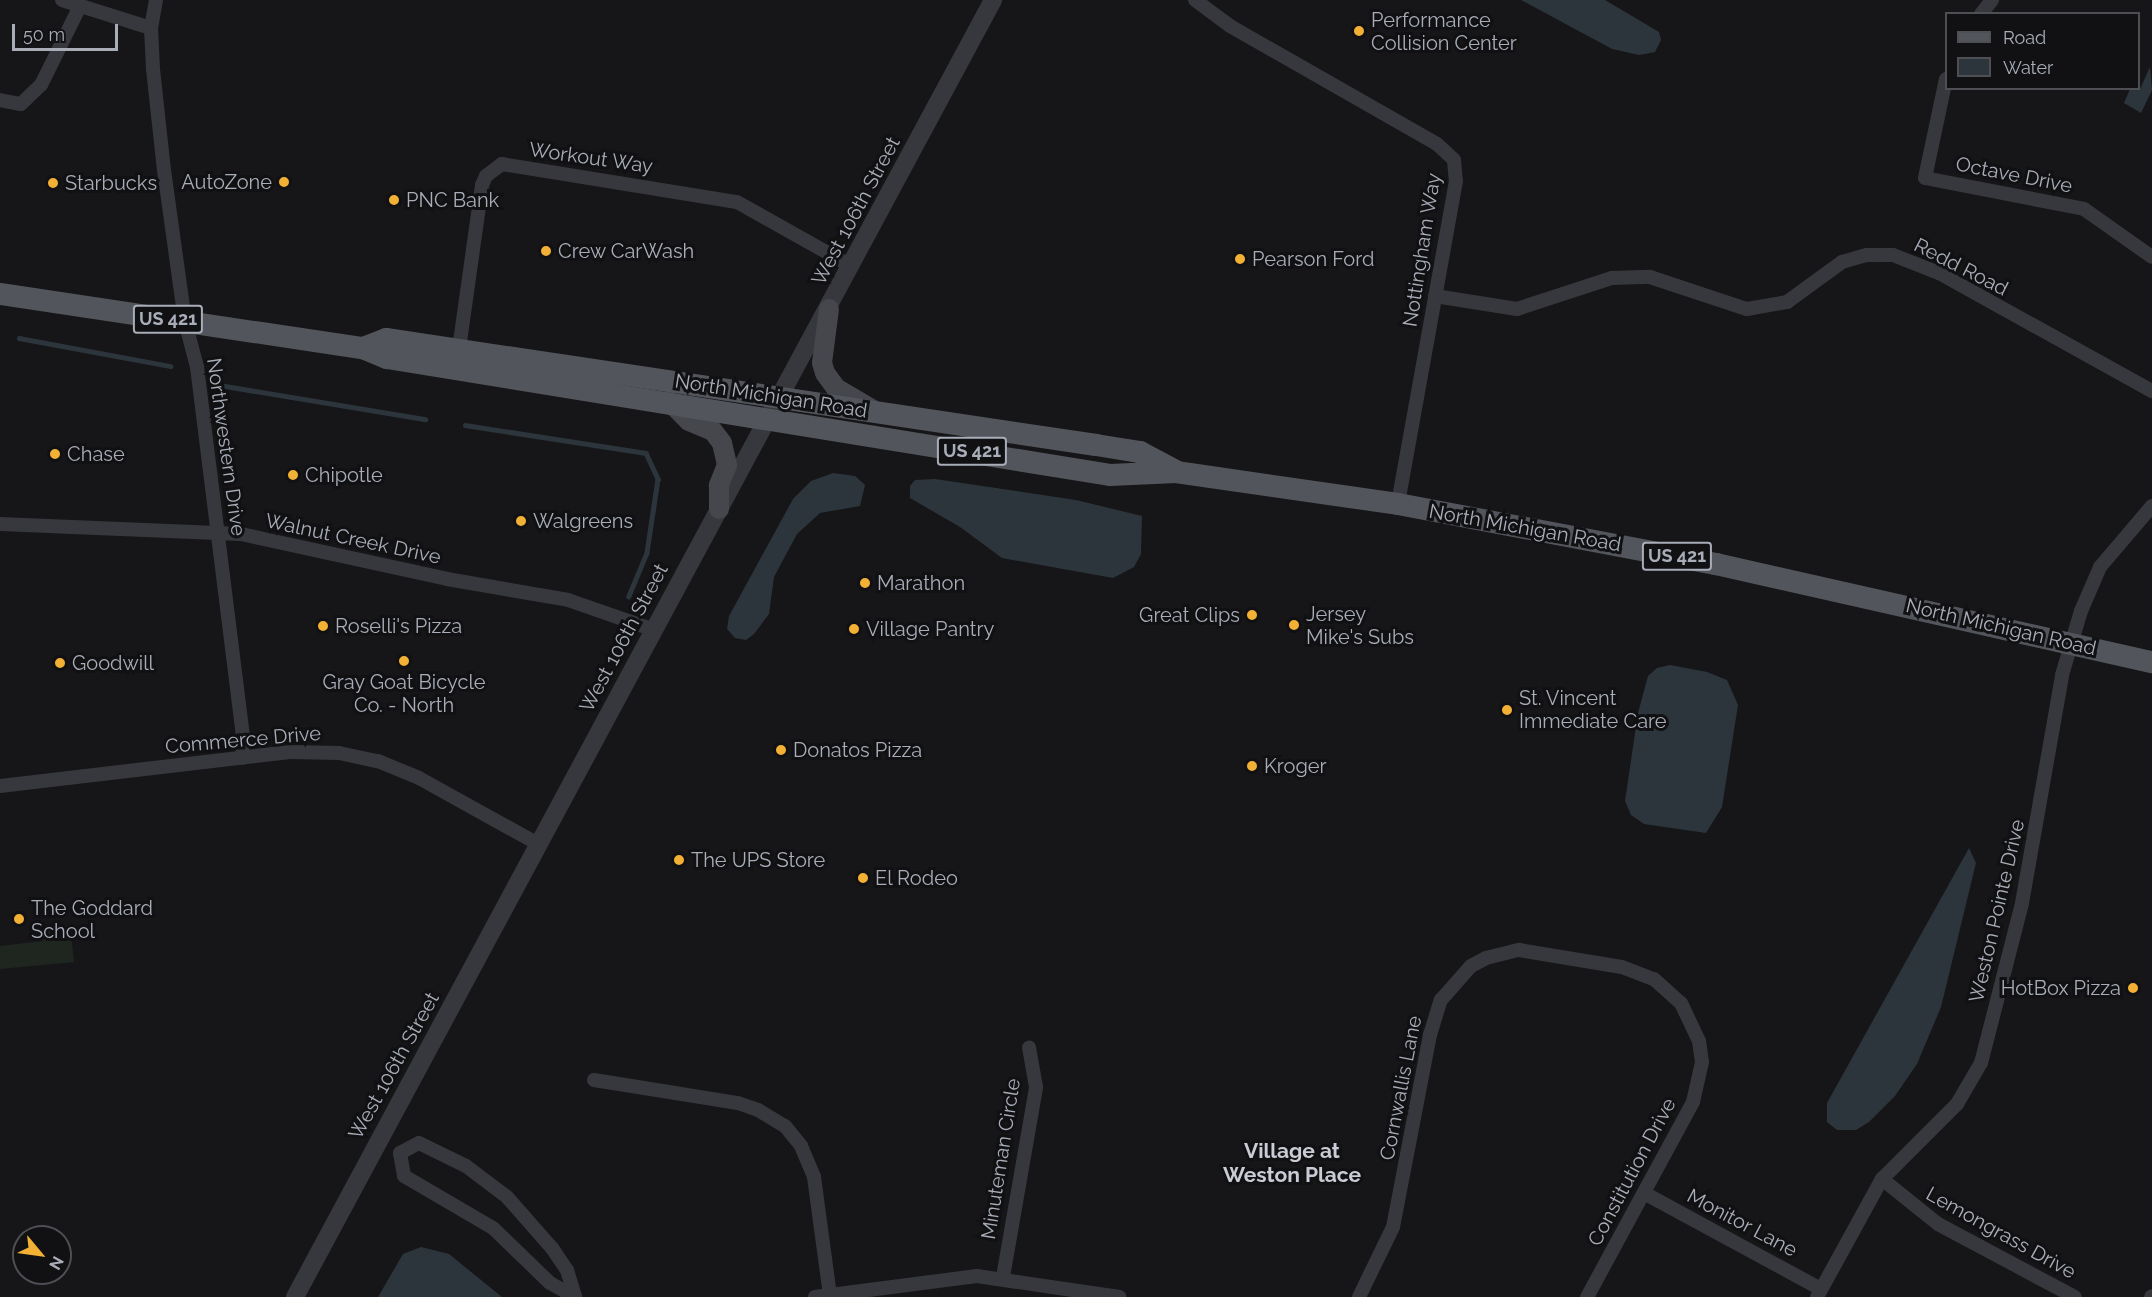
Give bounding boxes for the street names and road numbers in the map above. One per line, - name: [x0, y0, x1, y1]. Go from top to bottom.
- street label: West 106th Street: [807, 133, 905, 289]
- street label: Workout Way: [527, 137, 655, 179]
- street label: Octave Drive: [1954, 152, 2074, 198]
- street label: Nottingham Way: [1398, 171, 1446, 329]
- street label: Redd Road: [1910, 233, 2012, 301]
- road number: US 421: [132, 304, 204, 334]
- street label: Northwestern Drive: [202, 357, 250, 537]
- street label: North Michigan Road: [673, 369, 869, 423]
- road number: US 421: [936, 436, 1008, 466]
- street label: North Michigan Road: [1427, 499, 1623, 557]
- street label: Walnut Creek Drive: [263, 509, 443, 569]
- road number: US 421: [1641, 541, 1713, 571]
- street label: West 106th Street: [575, 560, 673, 716]
- street label: North Michigan Road: [1904, 593, 2098, 661]
- street label: Commerce Drive: [164, 721, 322, 759]
- street label: Weston Pointe Drive: [1964, 817, 2030, 1005]
- street label: West 106th Street: [344, 988, 444, 1144]
- street label: Cornwallis Lane: [1375, 1014, 1427, 1162]
- street label: Minuteman Circle: [976, 1077, 1026, 1241]
- street label: Constitution Drive: [1583, 1094, 1681, 1250]
- street label: Lemongrass Drive: [1922, 1182, 2080, 1284]
- street label: Monitor Lane: [1683, 1184, 1801, 1262]

